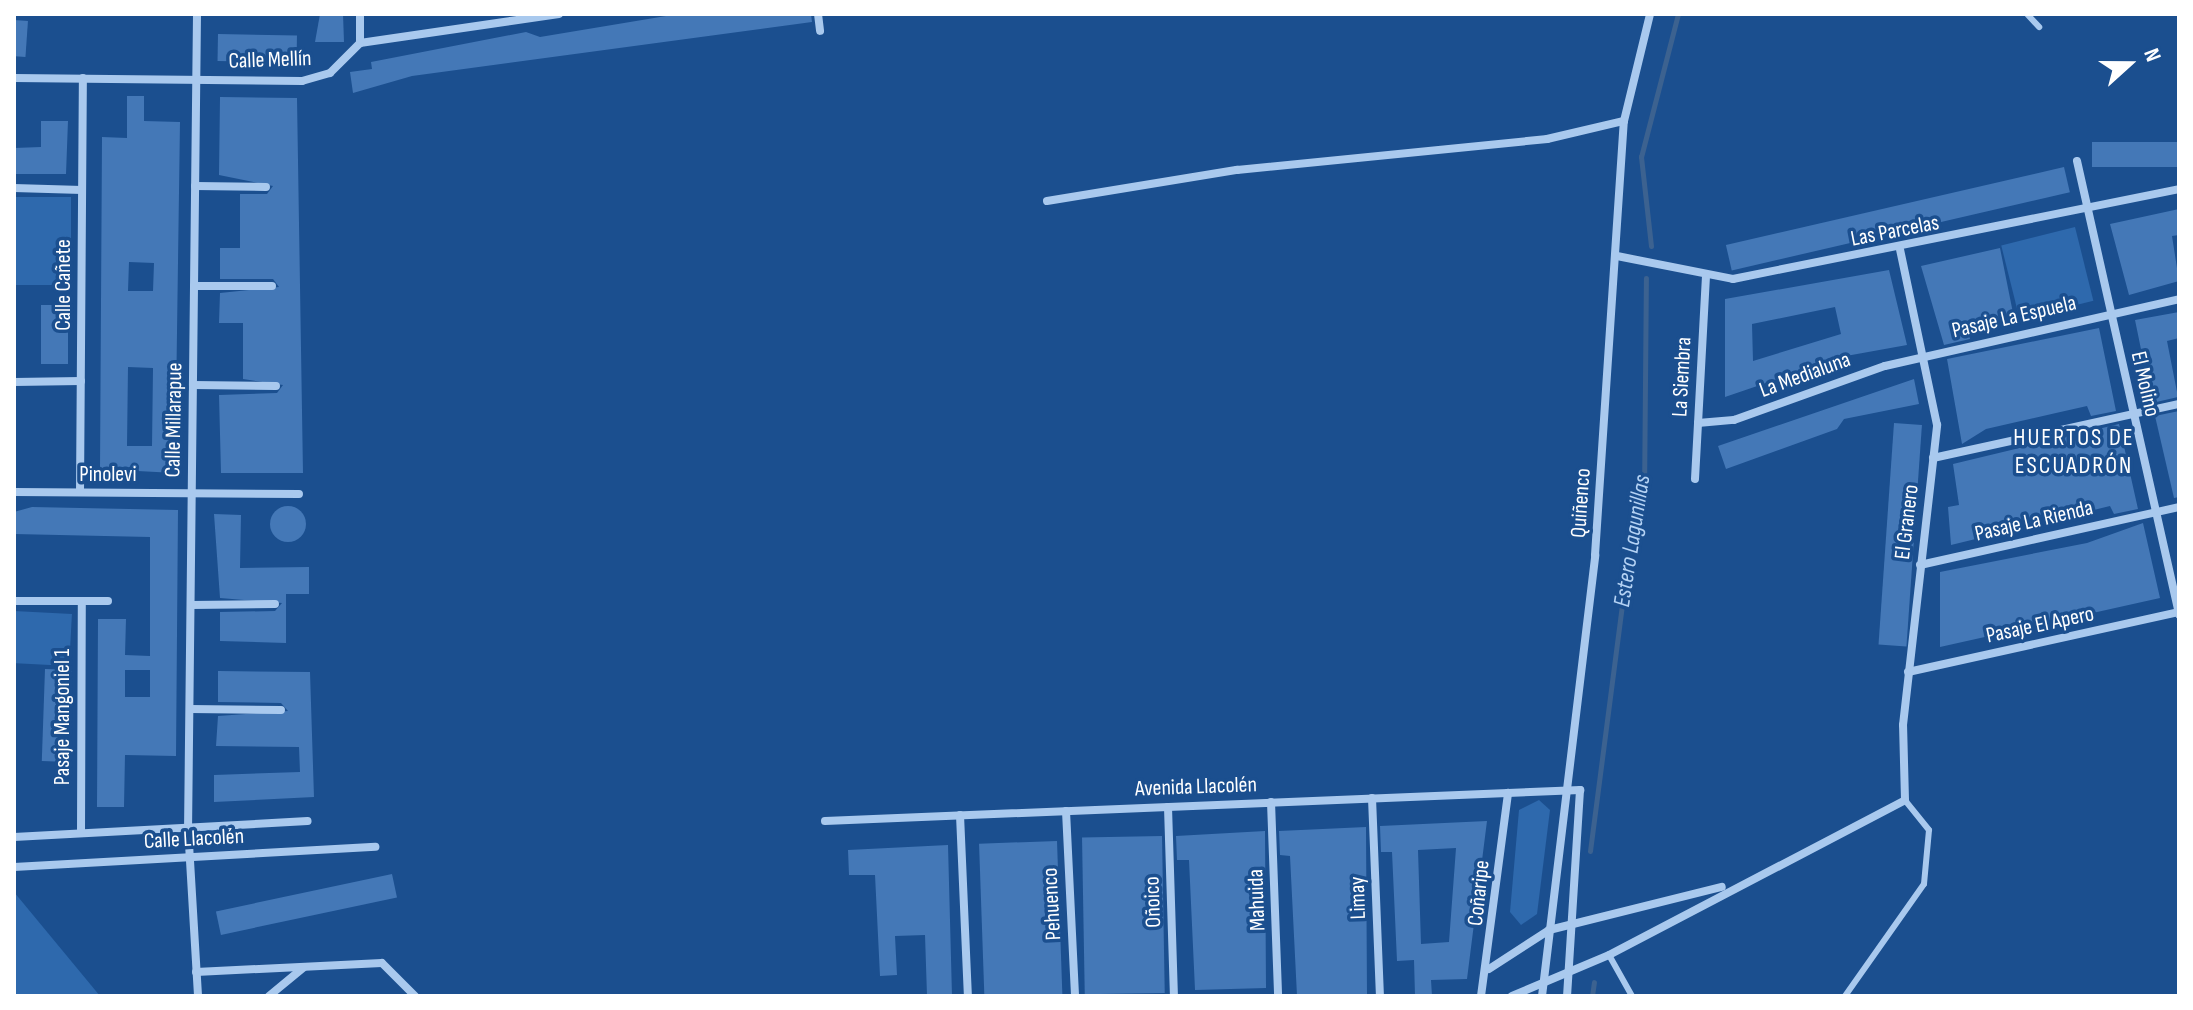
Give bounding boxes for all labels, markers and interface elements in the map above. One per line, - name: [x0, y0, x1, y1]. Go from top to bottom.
- north arrow: [2089, 24, 2169, 104]
- street label: Calle Mellín: [228, 45, 312, 75]
- text: N: [2137, 45, 2167, 66]
- street label: Las Parcelas: [1849, 210, 1941, 252]
- street label: Calle Cañete: [51, 239, 77, 331]
- street label: Pasaje La Espuela: [1949, 290, 2079, 344]
- street label: La Siembra: [1667, 336, 1697, 418]
- street label: La Medialuna: [1756, 346, 1854, 404]
- street label: El Molino: [2125, 349, 2165, 419]
- street label: Calle Millarapue: [160, 362, 188, 478]
- district label: HUERTOS DE ESCUADRÓN: [2013, 424, 2135, 480]
- street label: Pinolevi: [79, 462, 137, 488]
- street label: Quiñenco: [1565, 467, 1597, 539]
- water label: Estero Lagunillas: [1607, 473, 1657, 609]
- street label: El Granero: [1889, 483, 1925, 561]
- street label: Pasaje La Rienda: [1972, 495, 2096, 547]
- street label: Pasaje El Apero: [1984, 601, 2096, 649]
- street label: Pasaje Mangoniel 1: [50, 649, 76, 785]
- street label: Avenida Llacolén: [1135, 772, 1257, 802]
- street label: Calle Llacolén: [143, 823, 245, 855]
- street label: Coñaripe: [1462, 859, 1496, 927]
- street label: Pehuenco: [1037, 867, 1067, 941]
- street label: Mahuida: [1243, 869, 1271, 931]
- street label: Oñoico: [1139, 876, 1167, 928]
- street label: Limay: [1344, 876, 1372, 920]

